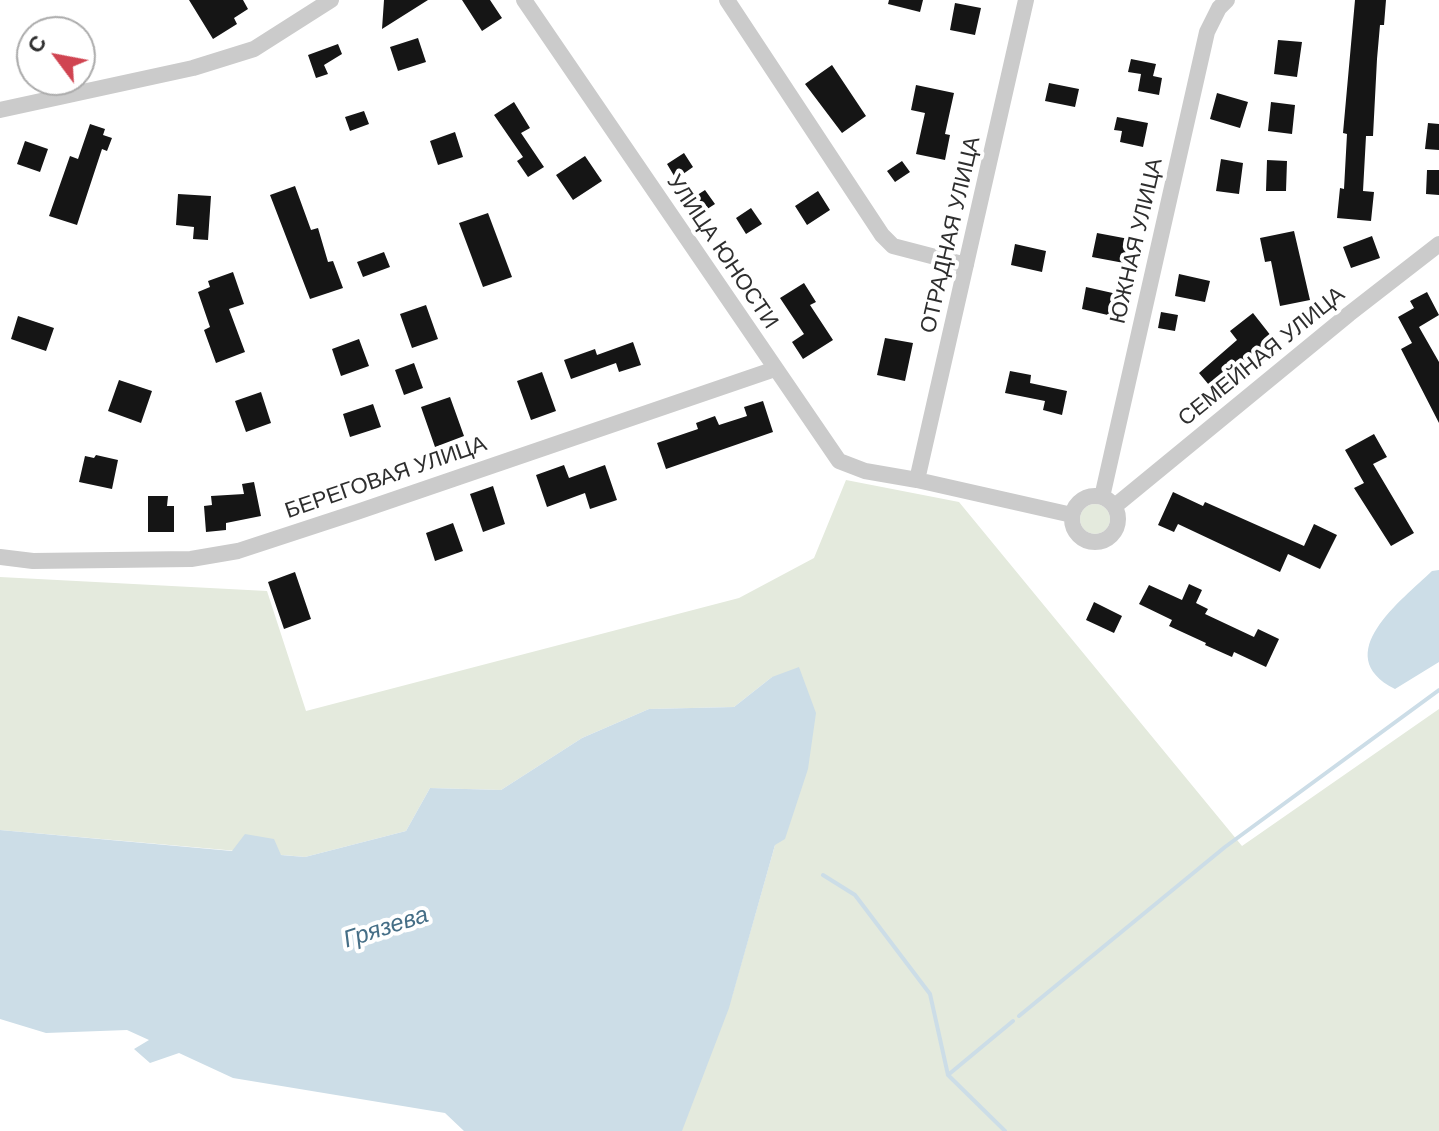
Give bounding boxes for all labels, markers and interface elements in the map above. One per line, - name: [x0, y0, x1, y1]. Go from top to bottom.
- north arrow: [16, 16, 96, 96]
- text: С: [22, 31, 52, 57]
- street label: ОТРАДНАЯ УЛИЦА: [916, 134, 986, 336]
- street label: ЮЖНАЯ УЛИЦА: [1105, 156, 1169, 326]
- street label: УЛИЦА ЮНОСТИ: [661, 170, 783, 334]
- street label: СЕМЕЙНАЯ УЛИЦА: [1173, 282, 1351, 432]
- street label: БЕРЕГОВАЯ УЛИЦА: [282, 431, 490, 525]
- water label: Грязева: [340, 901, 432, 955]

